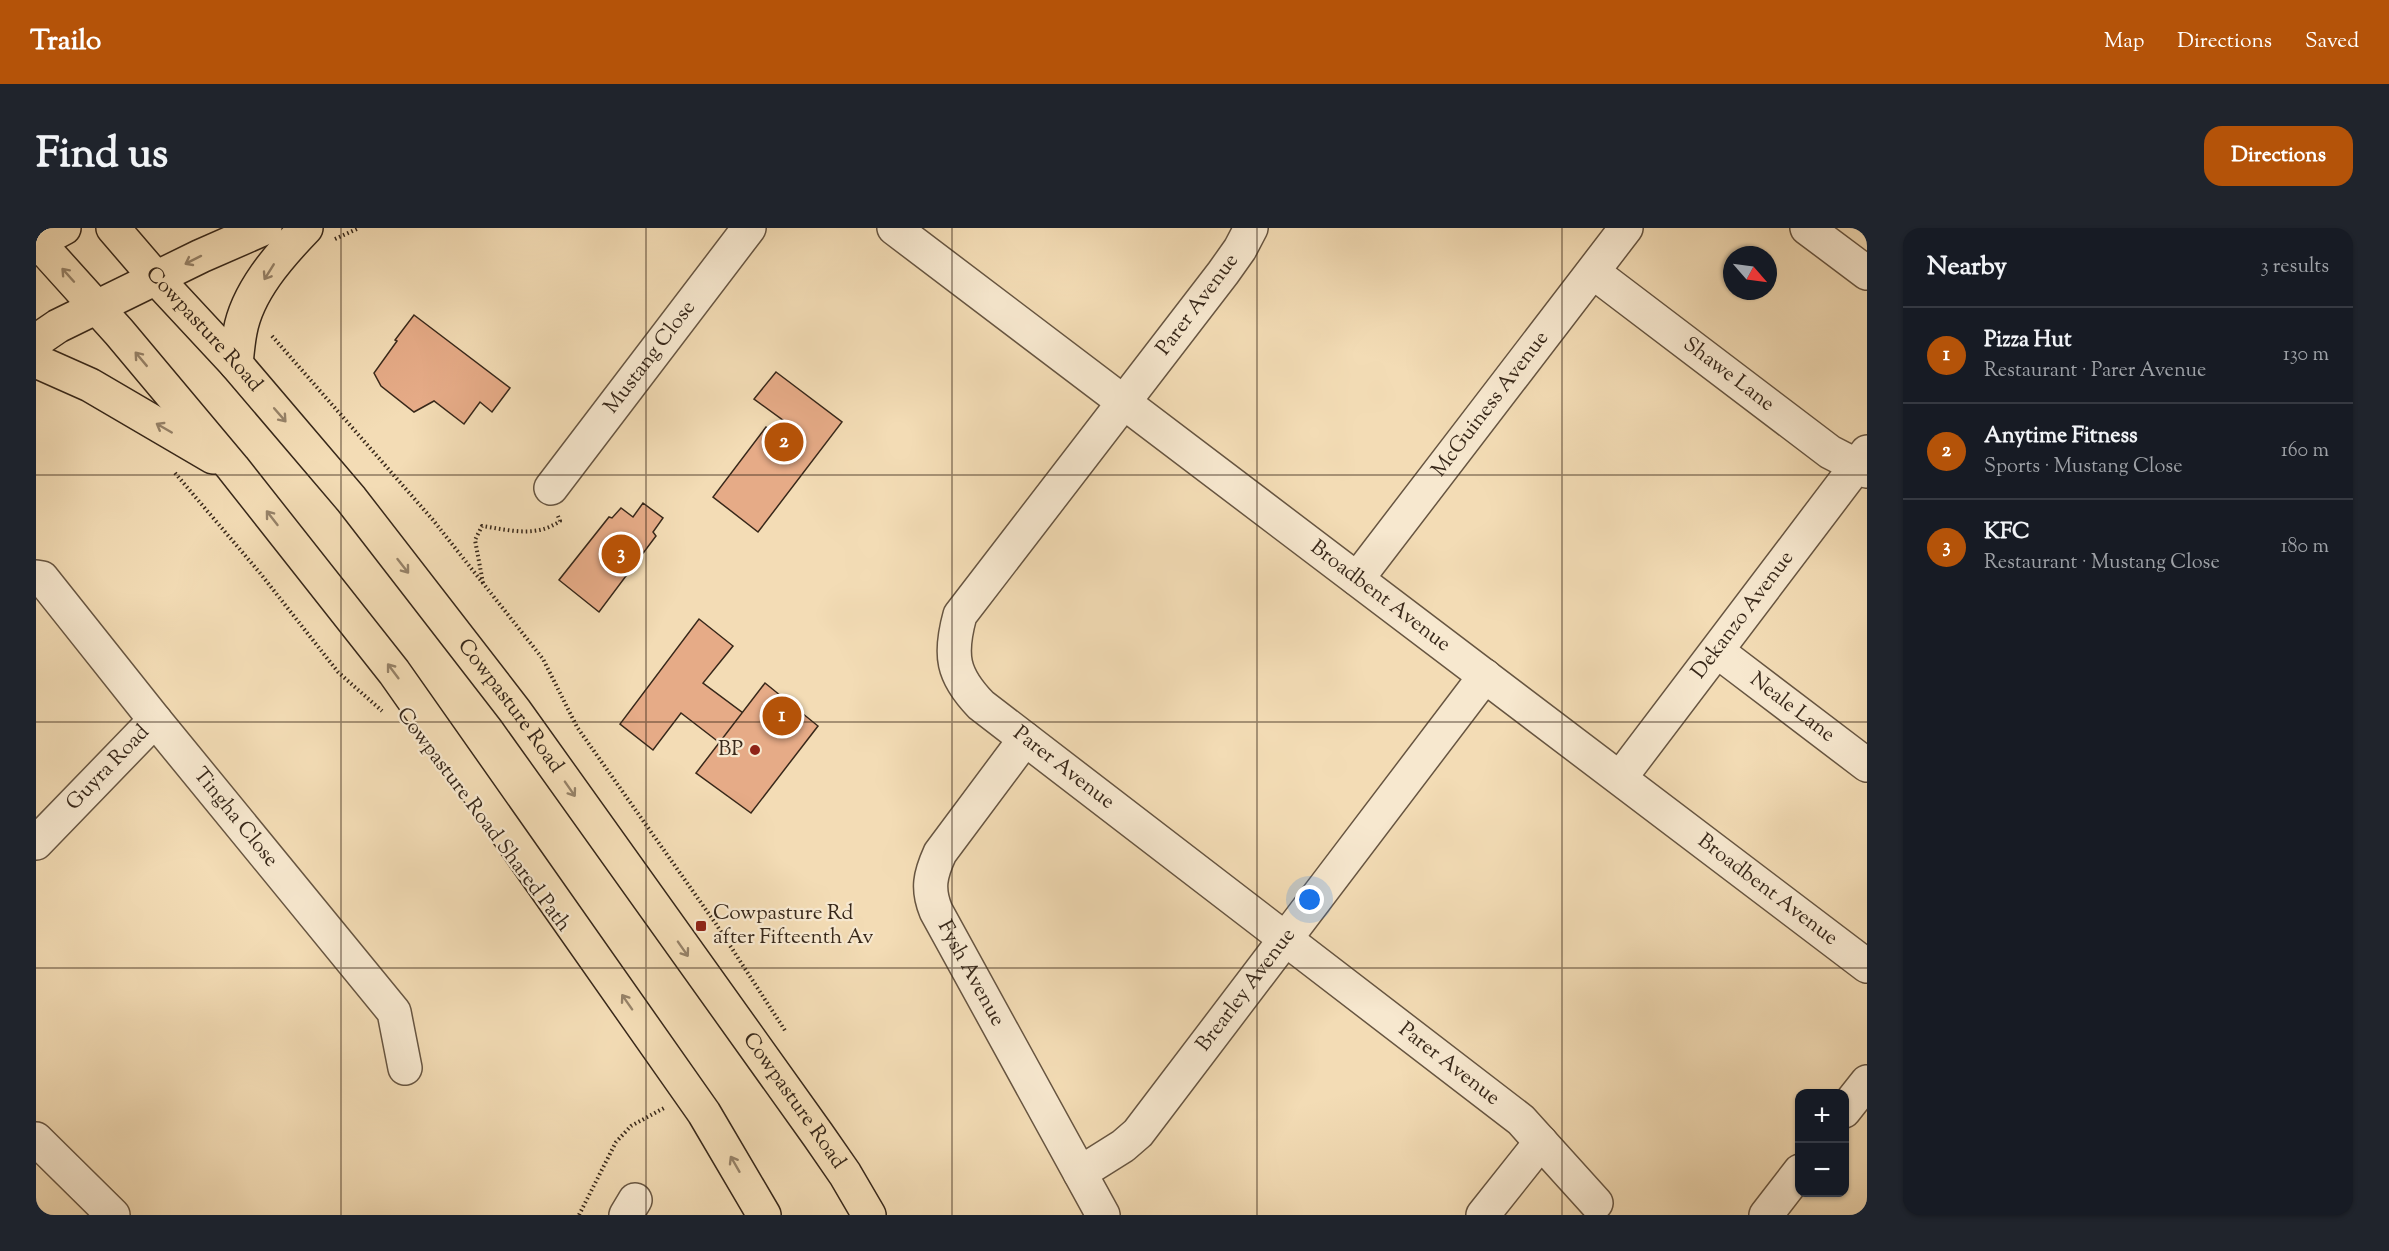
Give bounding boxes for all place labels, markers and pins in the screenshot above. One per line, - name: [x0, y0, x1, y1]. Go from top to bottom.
- pin: 2: [764, 420, 804, 464]
- pin: 3: [602, 532, 640, 576]
- pin: 1: [762, 694, 802, 738]
- place label: BP: [718, 735, 743, 765]
- marker: BP: [748, 743, 762, 757]
- place label: Cowpasture Rd after Fifteenth Av: [713, 899, 874, 953]
- marker: Cowpasture Rd after Fifteenth Av: [694, 919, 708, 933]

